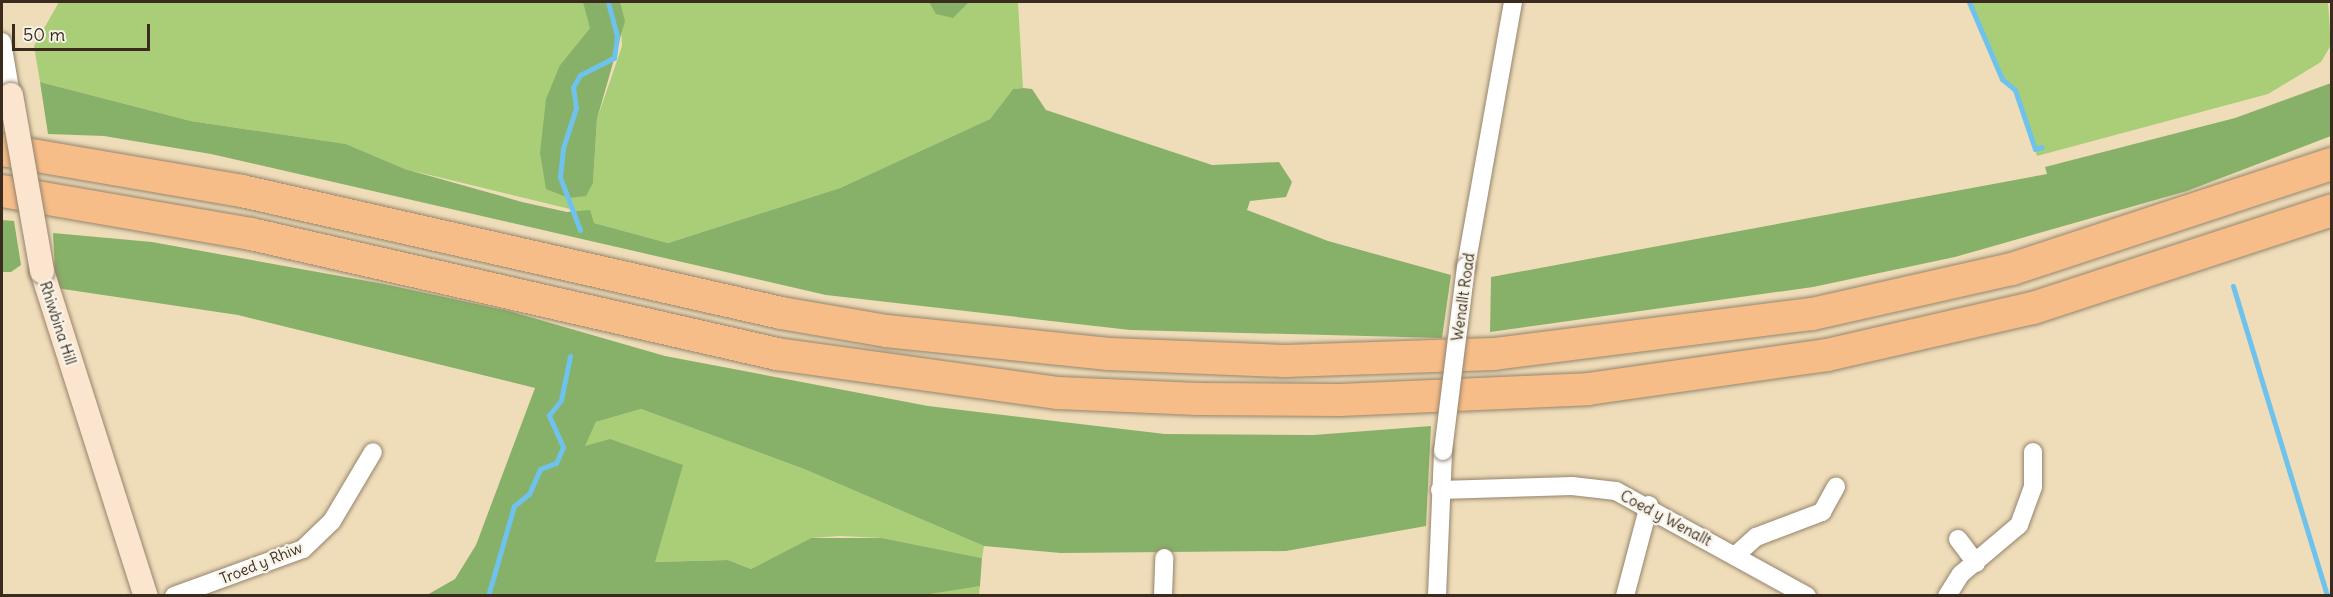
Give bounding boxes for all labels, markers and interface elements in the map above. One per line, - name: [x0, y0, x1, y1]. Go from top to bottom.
- scale bar: [15, 12, 153, 50]
- text: 50 m: [23, 23, 65, 46]
- street label: Wenallt Road: [1448, 252, 1478, 342]
- street label: Rhiwbina Hill: [36, 279, 80, 367]
- street label: Coed y Wenallt: [1617, 486, 1715, 550]
- street label: Troed y Rhiw: [217, 538, 305, 588]

